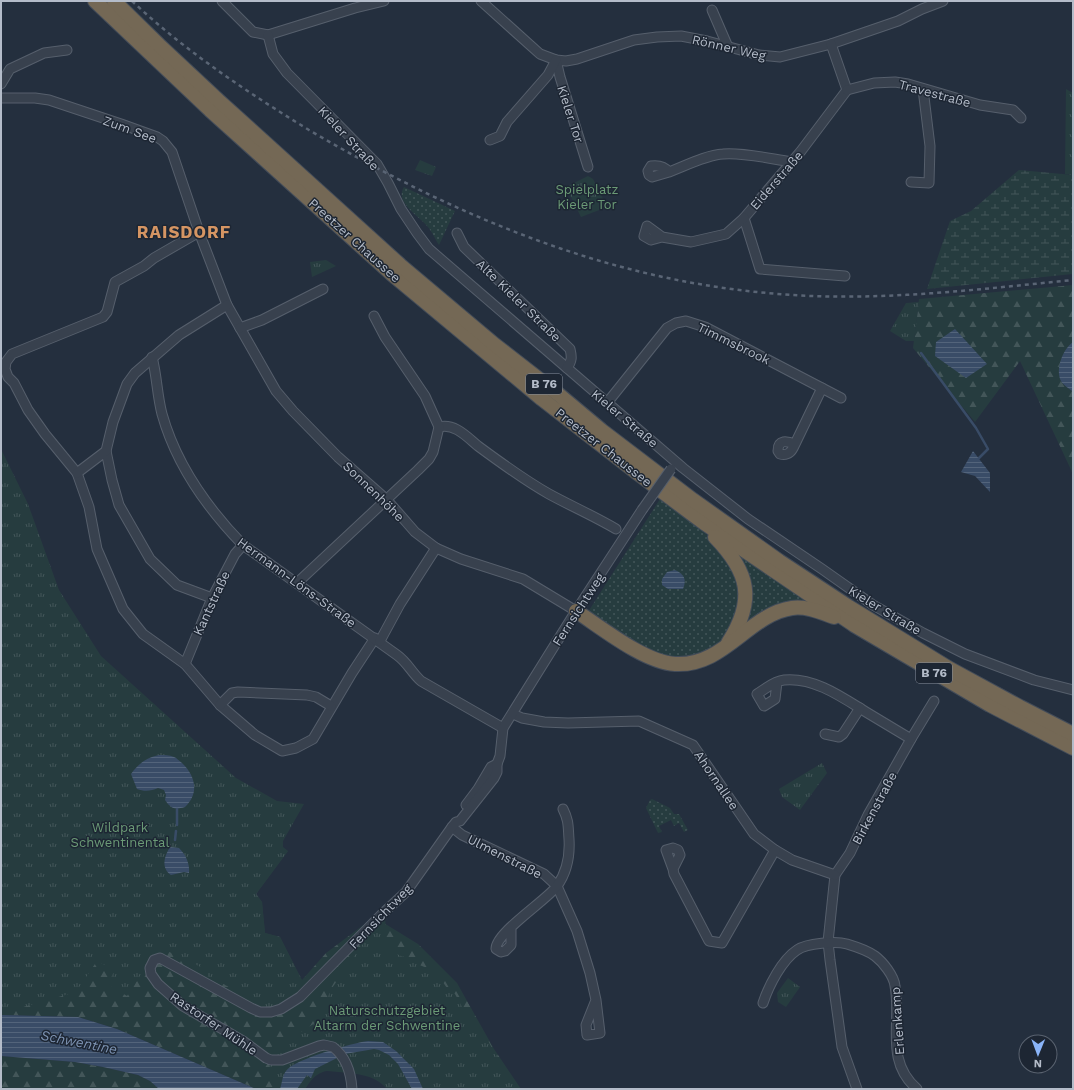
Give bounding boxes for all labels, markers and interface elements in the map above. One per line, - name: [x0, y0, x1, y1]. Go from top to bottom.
- street label: Rönner Weg: [690, 32, 767, 63]
- street label: Travestraße: [897, 77, 972, 110]
- street label: Kieler Tor: [554, 83, 587, 145]
- street label: Kieler Straße: [315, 103, 382, 174]
- street label: Zum See: [101, 113, 159, 146]
- street label: Eiderstraße: [747, 148, 806, 213]
- park label: Spielplatz Kieler Tor: [556, 182, 619, 212]
- street label: Preetzer Chaussee: [306, 195, 404, 285]
- district label: RAISDORF: [137, 222, 231, 242]
- street label: Alte Kieler Straße: [473, 256, 564, 345]
- street label: Timmsbrook: [695, 319, 773, 368]
- road number: B 76: [526, 374, 562, 394]
- street label: Kieler Straße: [588, 386, 661, 451]
- street label: Preetzer Chaussee: [553, 405, 655, 490]
- street label: Sonnenhöhe: [340, 458, 407, 524]
- street label: Hermann-Löns-Straße: [234, 534, 359, 631]
- street label: Kantstraße: [190, 569, 233, 638]
- street label: Fernsichtweg: [549, 570, 608, 649]
- street label: Kieler Straße: [846, 583, 924, 638]
- road number: B 76: [916, 663, 952, 683]
- street label: Ahornallee: [691, 748, 742, 813]
- street label: Birkenstraße: [849, 769, 900, 847]
- park label: Wildpark Schwentinental: [71, 820, 169, 850]
- street label: Ulmenstraße: [465, 831, 544, 882]
- street label: Fernsichtweg: [346, 881, 415, 952]
- street label: Erlenkamp: [888, 986, 907, 1056]
- street label: Rastorfer Mühle: [167, 989, 260, 1058]
- park label: Naturschutzgebiet Altarm der Schwentine: [314, 1003, 460, 1033]
- water label: Schwentine: [39, 1027, 119, 1057]
- north arrow: [1018, 1034, 1058, 1074]
- text: N: [1034, 1057, 1042, 1070]

